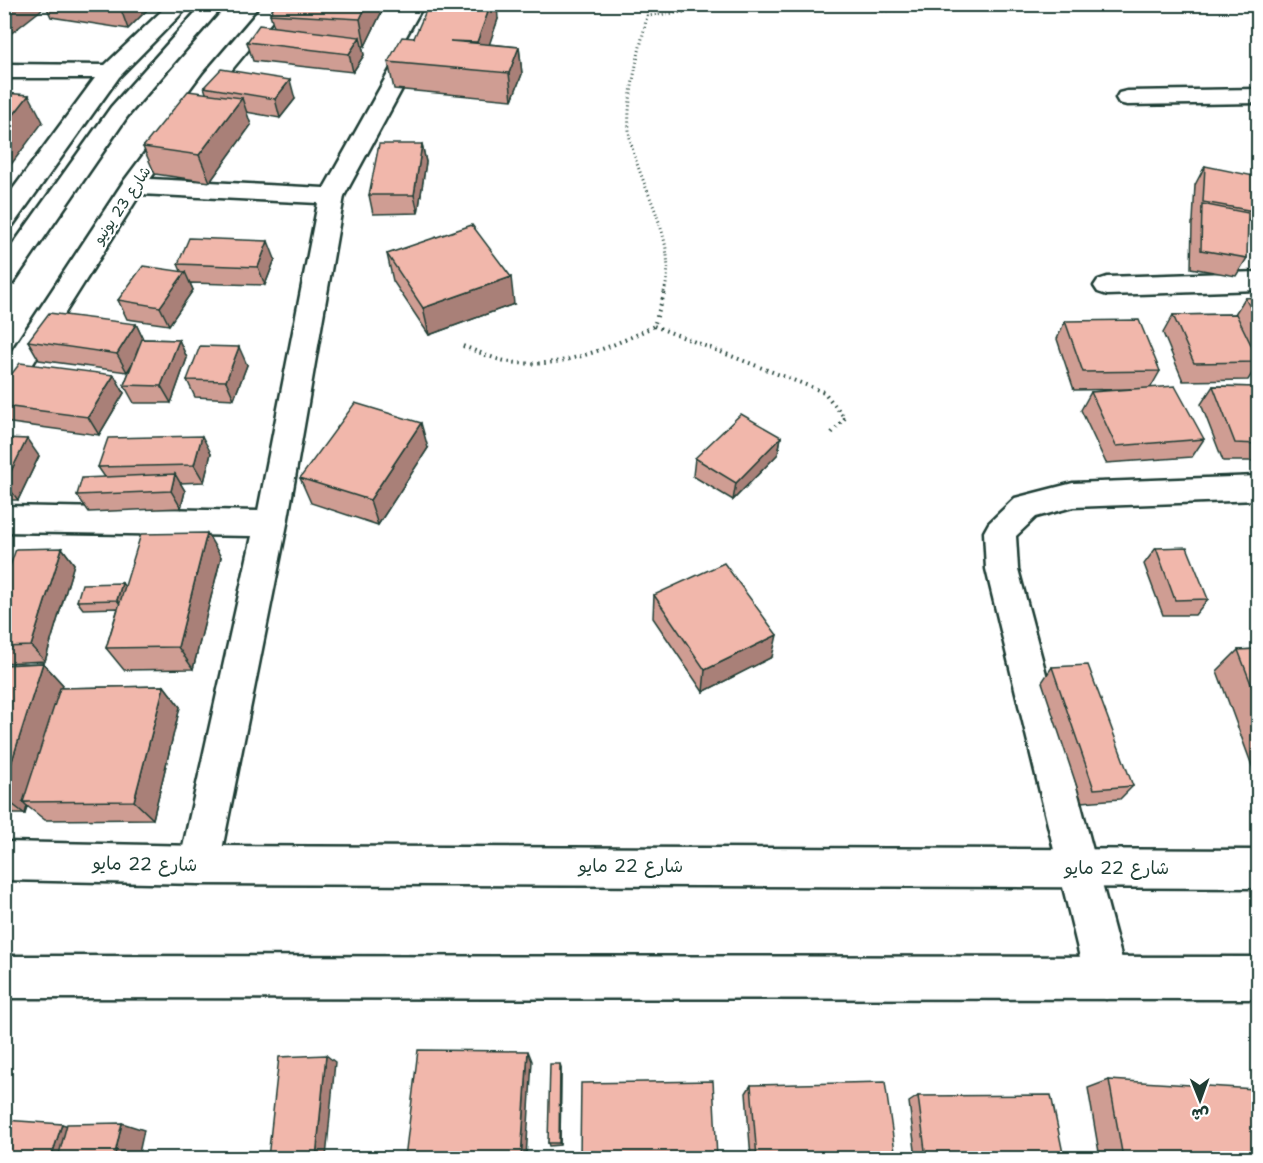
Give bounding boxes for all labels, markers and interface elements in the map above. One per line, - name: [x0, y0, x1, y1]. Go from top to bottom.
- street label: شارع 23 يونيو: [88, 162, 155, 249]
- street label: شارع 22 مايو: [91, 851, 197, 877]
- street label: شارع 22 مايو: [577, 854, 683, 878]
- street label: شارع 22 مايو: [1063, 856, 1169, 880]
- north arrow: [1170, 1070, 1230, 1130]
- text: ش: [1191, 1104, 1209, 1125]

